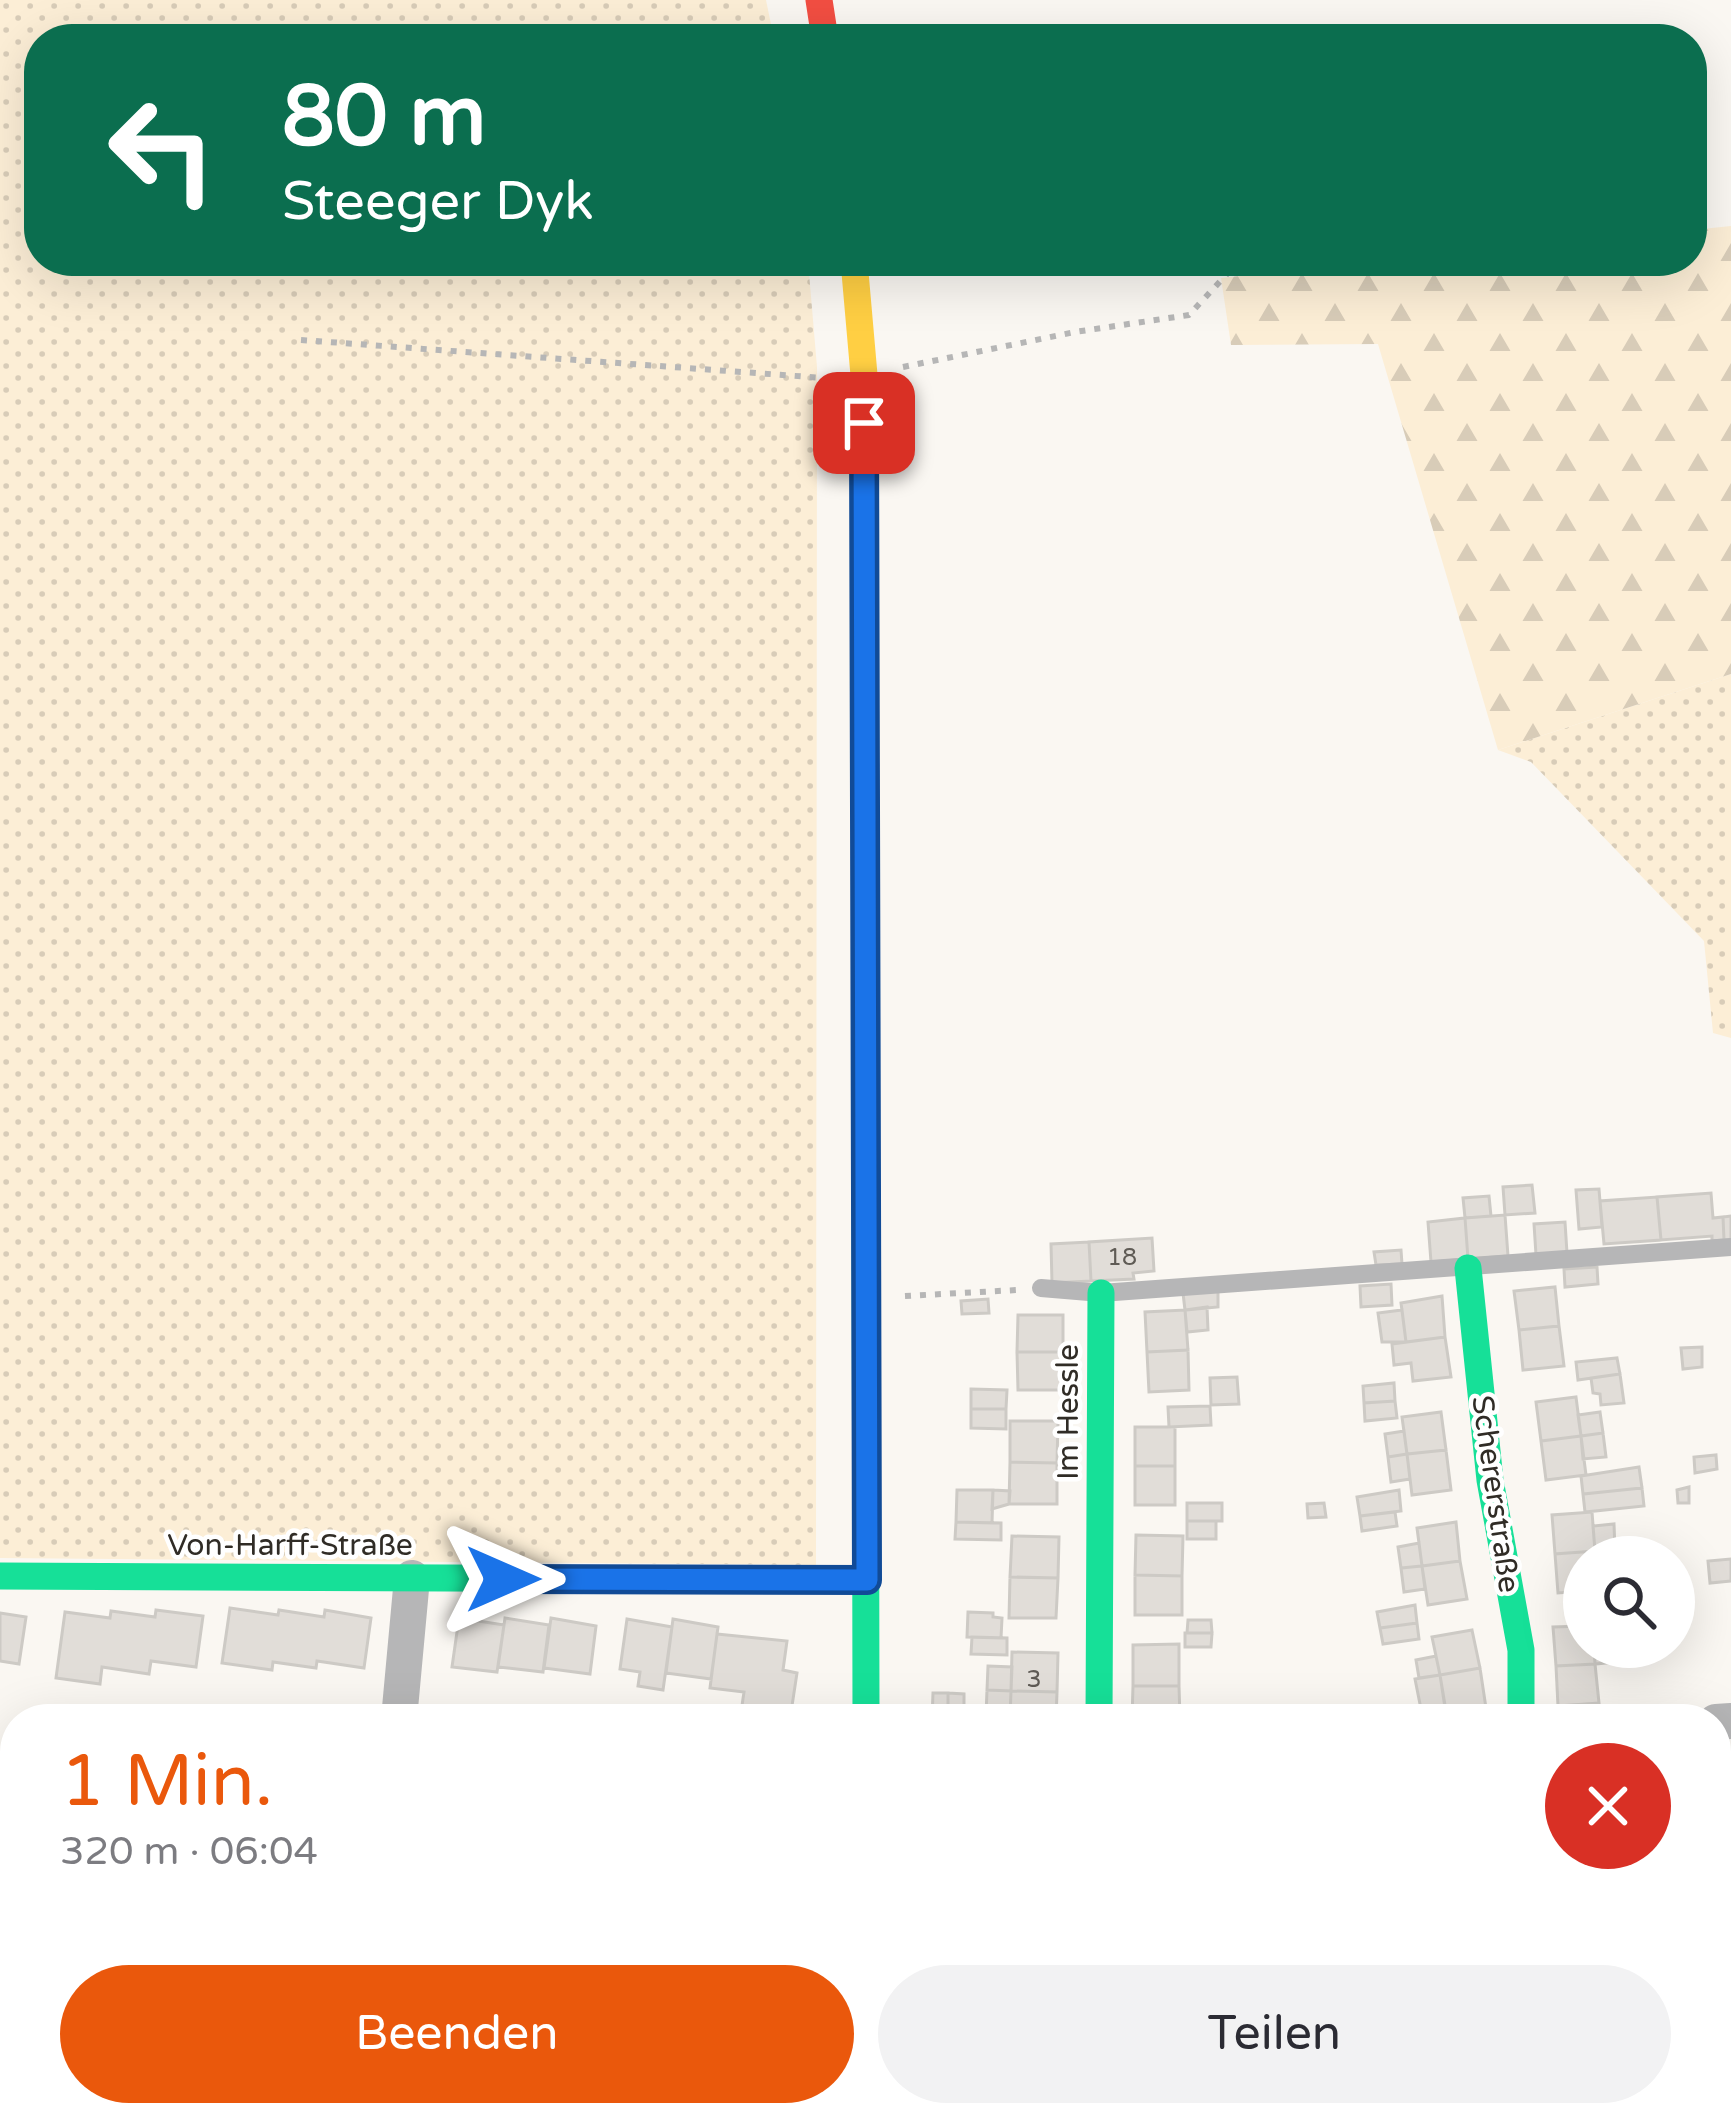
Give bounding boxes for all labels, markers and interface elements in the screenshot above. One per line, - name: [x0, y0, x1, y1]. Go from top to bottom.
- text: 80 m: [282, 67, 486, 168]
- icon: left: [84, 72, 240, 228]
- text: Steeger Dyk: [282, 169, 594, 234]
- pin: [813, 372, 915, 474]
- icon: arrive: [831, 390, 897, 456]
- house number: 18: [1107, 1243, 1137, 1272]
- street label: Im Hessle: [1050, 1344, 1087, 1480]
- street label: Schererstraße: [1463, 1393, 1528, 1595]
- position arrow: [440, 1516, 566, 1642]
- street label: Von-Harff-Straße: [167, 1527, 413, 1564]
- map controls: [1563, 1536, 1695, 1668]
- button: search: [1563, 1536, 1695, 1668]
- house number: 3: [1026, 1665, 1042, 1694]
- text: 1 Min.: [60, 1739, 273, 1826]
- button: close: [1545, 1743, 1671, 1869]
- text: 320 m · 06:04: [60, 1828, 318, 1875]
- button: Beenden: [60, 1965, 854, 2103]
- button: Teilen: [878, 1965, 1671, 2103]

